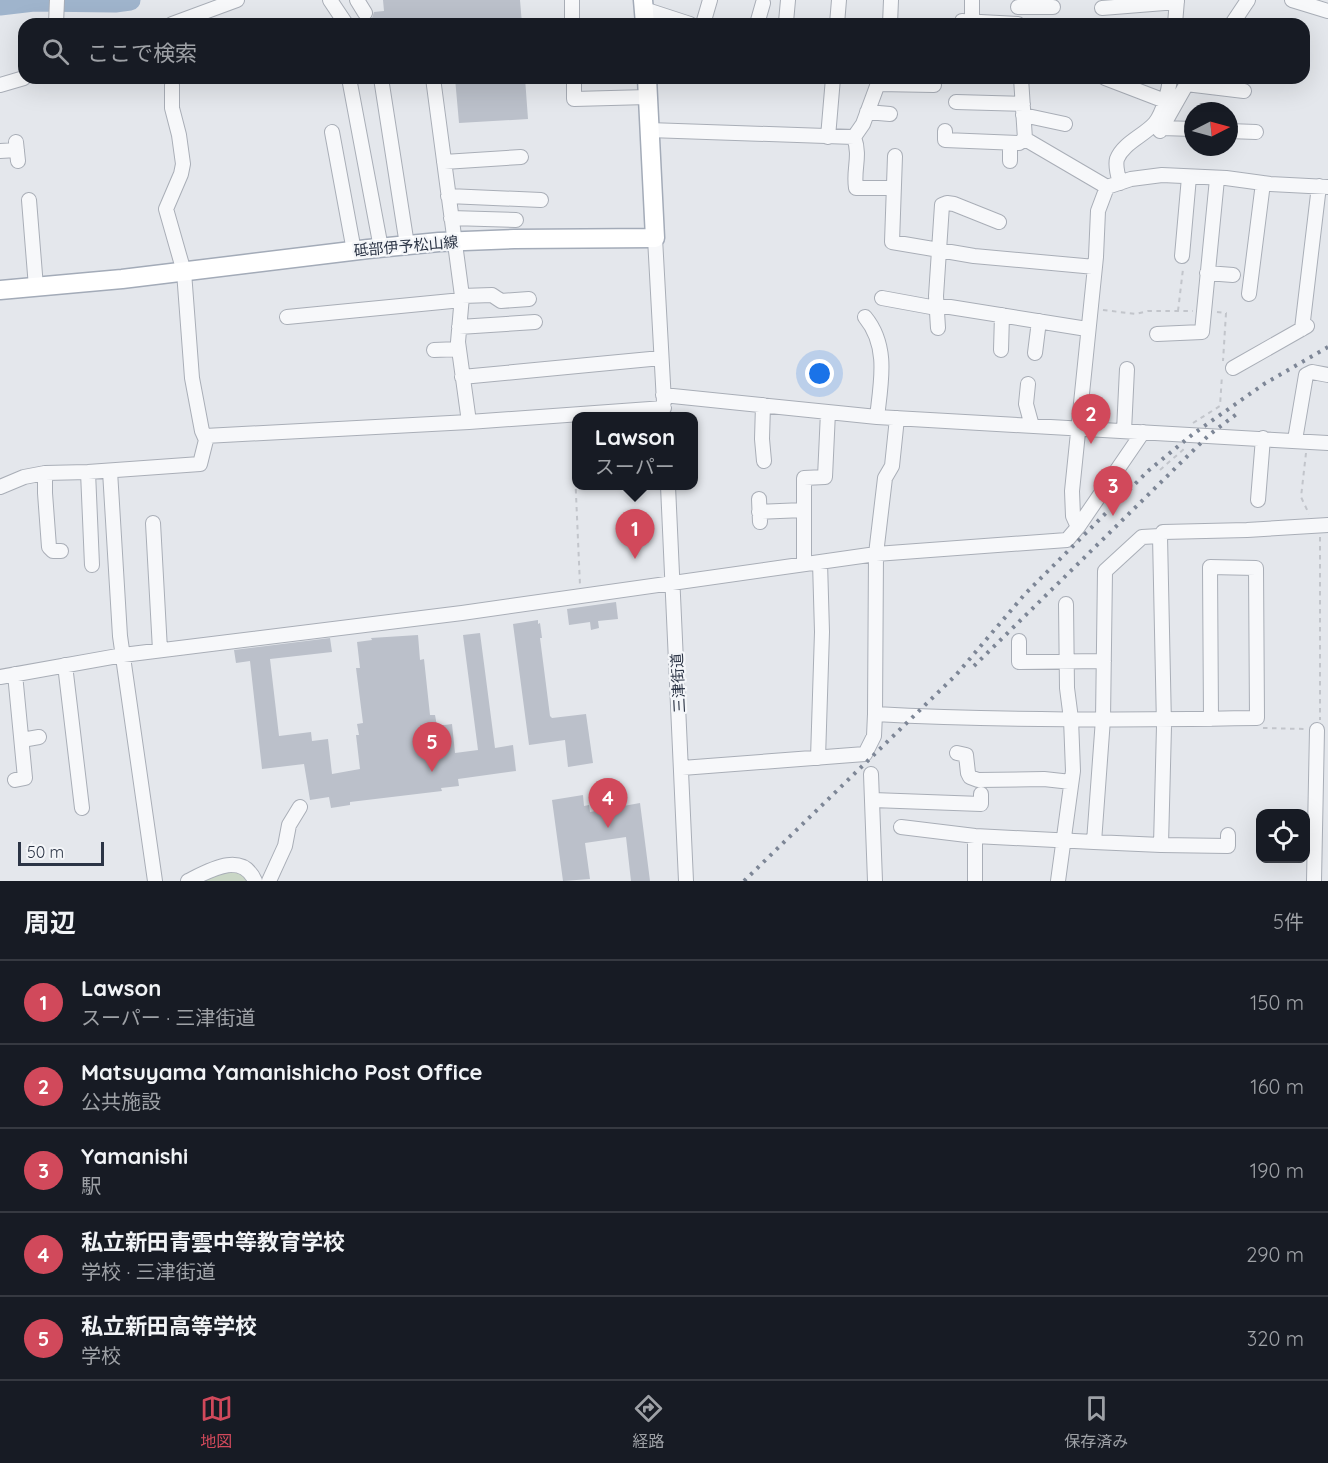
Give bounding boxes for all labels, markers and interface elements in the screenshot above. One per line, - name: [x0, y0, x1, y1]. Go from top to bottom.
- search box: [18, 18, 1310, 84]
- icon: search: [39, 35, 72, 68]
- text: ここで検索: [87, 39, 197, 67]
- north arrow: [1184, 102, 1238, 156]
- street label: 砥部伊予松山線: [353, 232, 459, 260]
- your location: [805, 359, 834, 388]
- pin: 2: [1072, 394, 1110, 444]
- popup: [572, 412, 698, 490]
- text: Lawson: [595, 423, 675, 451]
- text: スーパー: [595, 454, 675, 479]
- pin: 3: [1094, 466, 1132, 516]
- pin: 1: [616, 510, 654, 559]
- street label: 三津街道: [667, 653, 689, 713]
- pin: 5: [412, 722, 452, 772]
- pin: 4: [588, 778, 628, 828]
- map controls: [1256, 809, 1310, 863]
- button: locate: [1256, 809, 1310, 863]
- scale bar: [18, 839, 104, 866]
- text: 50 m: [27, 842, 64, 862]
- text: 周辺: [24, 906, 76, 939]
- text: 5件: [1273, 909, 1304, 934]
- text: Lawson: [81, 974, 161, 1002]
- text: 1: [40, 990, 47, 1015]
- text: 150 m: [1250, 990, 1304, 1015]
- text: スーパー · 三津街道: [81, 1005, 256, 1030]
- text: Matsuyama Yamanishicho Post Office: [81, 1058, 482, 1086]
- text: 2: [38, 1074, 49, 1099]
- text: 160 m: [1250, 1074, 1304, 1099]
- text: 公共施設: [81, 1089, 161, 1114]
- text: Yamanishi: [81, 1142, 188, 1170]
- text: 3: [38, 1158, 49, 1183]
- text: 190 m: [1250, 1158, 1304, 1183]
- text: 駅: [81, 1173, 101, 1198]
- text: 私立新田青雲中等教育学校: [81, 1228, 345, 1256]
- text: 4: [38, 1242, 49, 1267]
- text: 290 m: [1246, 1242, 1304, 1267]
- text: 学校 · 三津街道: [81, 1259, 216, 1284]
- text: 私立新田高等学校: [81, 1312, 257, 1340]
- text: 5: [38, 1326, 49, 1351]
- text: 320 m: [1247, 1326, 1304, 1351]
- text: 学校: [81, 1343, 121, 1368]
- tab: 地図: [200, 1392, 233, 1452]
- tab: 経路: [632, 1392, 665, 1452]
- tab: 保存済み: [1064, 1392, 1128, 1452]

